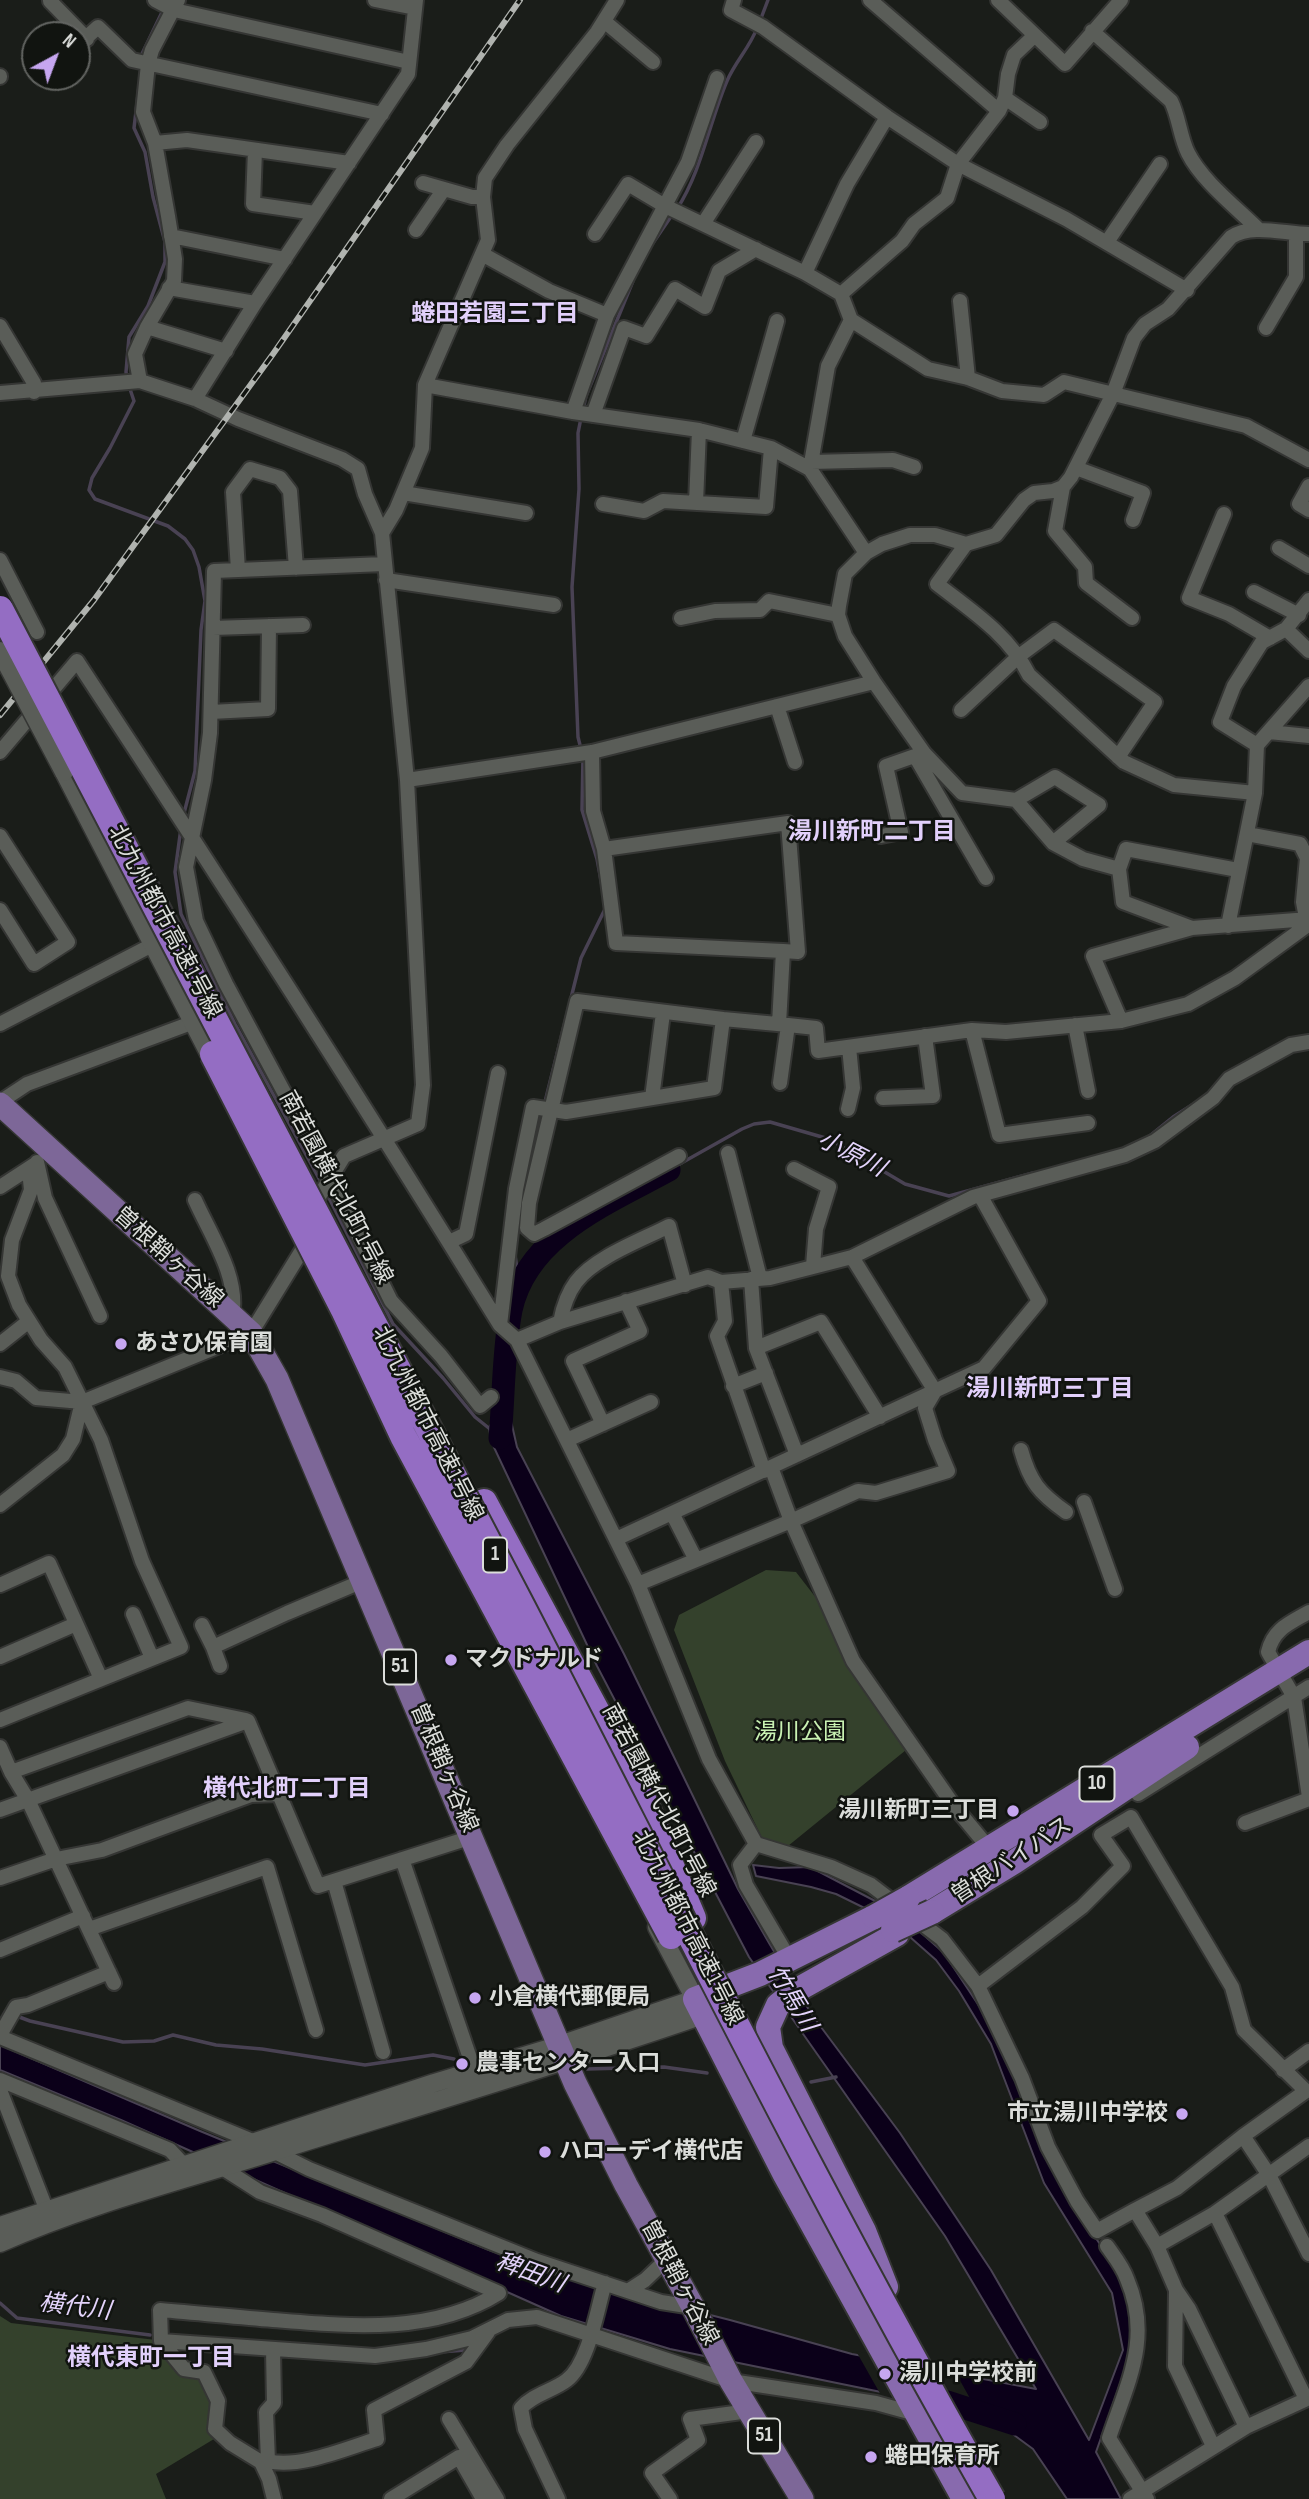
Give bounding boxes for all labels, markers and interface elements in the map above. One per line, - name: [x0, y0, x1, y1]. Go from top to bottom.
- north arrow: [21, 21, 91, 91]
- text: N: [57, 29, 80, 53]
- district label: 蜷田若園三丁目: [411, 301, 579, 329]
- district label: 湯川新町二丁目: [788, 819, 956, 847]
- street label: 北九州都市高速1号線: [101, 821, 227, 1023]
- street label: 南若園横代北町1号線: [272, 1087, 398, 1289]
- water label: 小原川: [812, 1126, 890, 1184]
- street label: 曽根鞘ヶ谷線: [107, 1202, 229, 1314]
- street label: 北九州都市高速1号線: [366, 1322, 488, 1526]
- place label: あさひ保育園: [135, 1330, 273, 1358]
- marker: あさひ保育園: [113, 1336, 129, 1352]
- district label: 湯川新町三丁目: [966, 1376, 1134, 1404]
- road number: 1: [483, 1538, 507, 1572]
- place label: マクドナルド: [465, 1646, 603, 1674]
- road number: 51: [384, 1650, 416, 1684]
- marker: マクドナルド: [443, 1652, 459, 1668]
- street label: 曽根鞘ヶ谷線: [403, 1699, 483, 1837]
- street label: 南若園横代北町1号線: [595, 1700, 721, 1902]
- park label: 湯川公園: [754, 1719, 846, 1747]
- road number: 10: [1080, 1766, 1114, 1802]
- district label: 横代北町二丁目: [203, 1776, 371, 1804]
- place label: 湯川新町三丁目: [838, 1797, 999, 1825]
- marker: 湯川新町三丁目: [1005, 1803, 1021, 1819]
- street label: 曽根バイパス: [947, 1812, 1077, 1910]
- street label: 北九州都市高速1号線: [626, 1826, 748, 2030]
- water label: 竹馬川: [760, 1961, 822, 2037]
- place label: 小倉横代郵便局: [489, 1984, 650, 2012]
- marker: 小倉横代郵便局: [467, 1990, 483, 2006]
- place label: 農事センター入口: [476, 2050, 660, 2078]
- marker: 農事センター入口: [454, 2056, 470, 2072]
- place label: 市立湯川中学校: [1007, 2100, 1168, 2128]
- marker: 市立湯川中学校: [1174, 2106, 1190, 2122]
- place label: ハローデイ横代店: [559, 2138, 743, 2166]
- marker: ハローデイ横代店: [537, 2144, 553, 2160]
- street label: 曽根鞘ヶ谷線: [634, 2216, 724, 2350]
- water label: 稗田川: [491, 2248, 569, 2300]
- water label: 横代川: [38, 2289, 112, 2327]
- district label: 横代東町一丁目: [67, 2345, 235, 2373]
- place label: 湯川中学校前: [899, 2360, 1037, 2388]
- marker: 湯川中学校前: [877, 2366, 893, 2382]
- road number: 51: [748, 2418, 780, 2454]
- place label: 蜷田保育所: [885, 2443, 1000, 2471]
- marker: 蜷田保育所: [863, 2449, 879, 2465]

